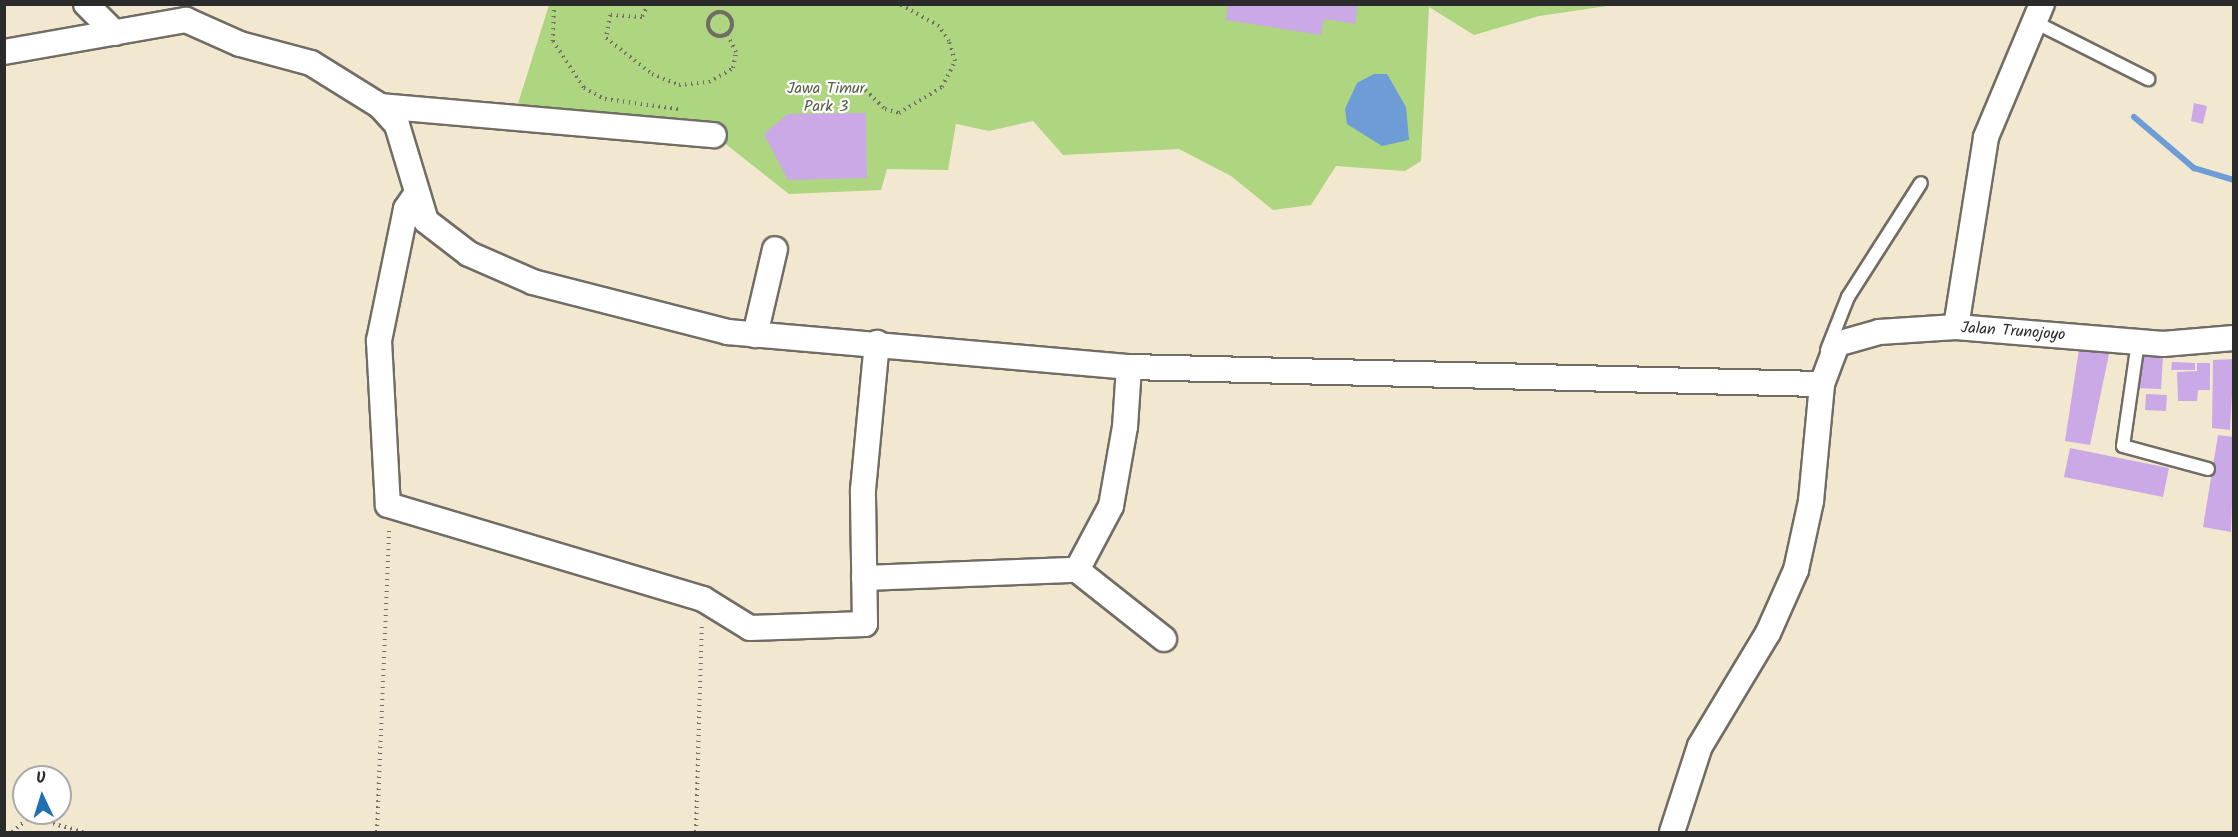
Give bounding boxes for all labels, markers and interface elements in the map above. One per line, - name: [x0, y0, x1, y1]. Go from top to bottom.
- park label: Jawa Timur Park 3: [787, 79, 865, 117]
- street label: Jalan Trunojoyo: [1960, 319, 2066, 345]
- north arrow: [12, 765, 72, 825]
- text: U: [35, 766, 46, 791]

